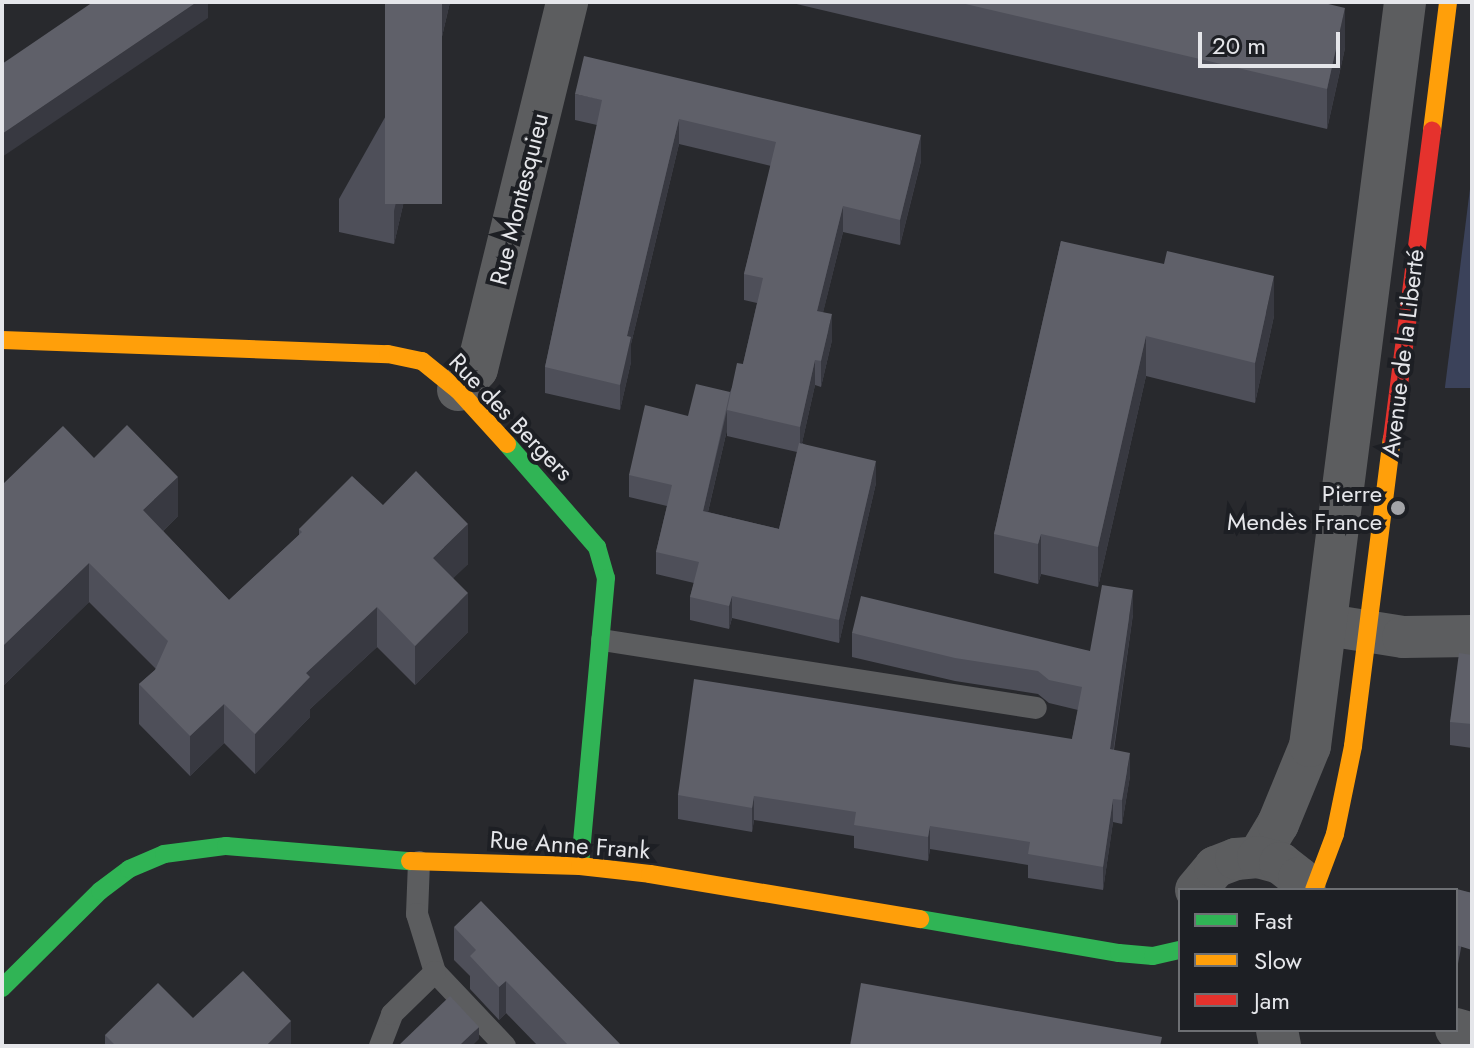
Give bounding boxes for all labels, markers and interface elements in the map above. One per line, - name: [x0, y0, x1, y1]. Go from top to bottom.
- scale bar: [1202, 16, 1344, 66]
- text: 20 m: [1212, 28, 1266, 63]
- street label: Rue Montesquieu: [484, 110, 554, 288]
- street label: Avenue de la Liberté: [1376, 248, 1430, 458]
- street label: Rue des Bergers: [443, 347, 579, 487]
- place label: Pierre Mendès France: [1227, 480, 1382, 536]
- marker: Pierre Mendès France: [1389, 499, 1407, 517]
- street label: Rue Anne Frank: [489, 825, 651, 865]
- legend: [1178, 888, 1458, 1032]
- text: Fast: [1254, 903, 1292, 938]
- text: Slow: [1254, 943, 1302, 978]
- text: Jam: [1254, 983, 1290, 1018]

